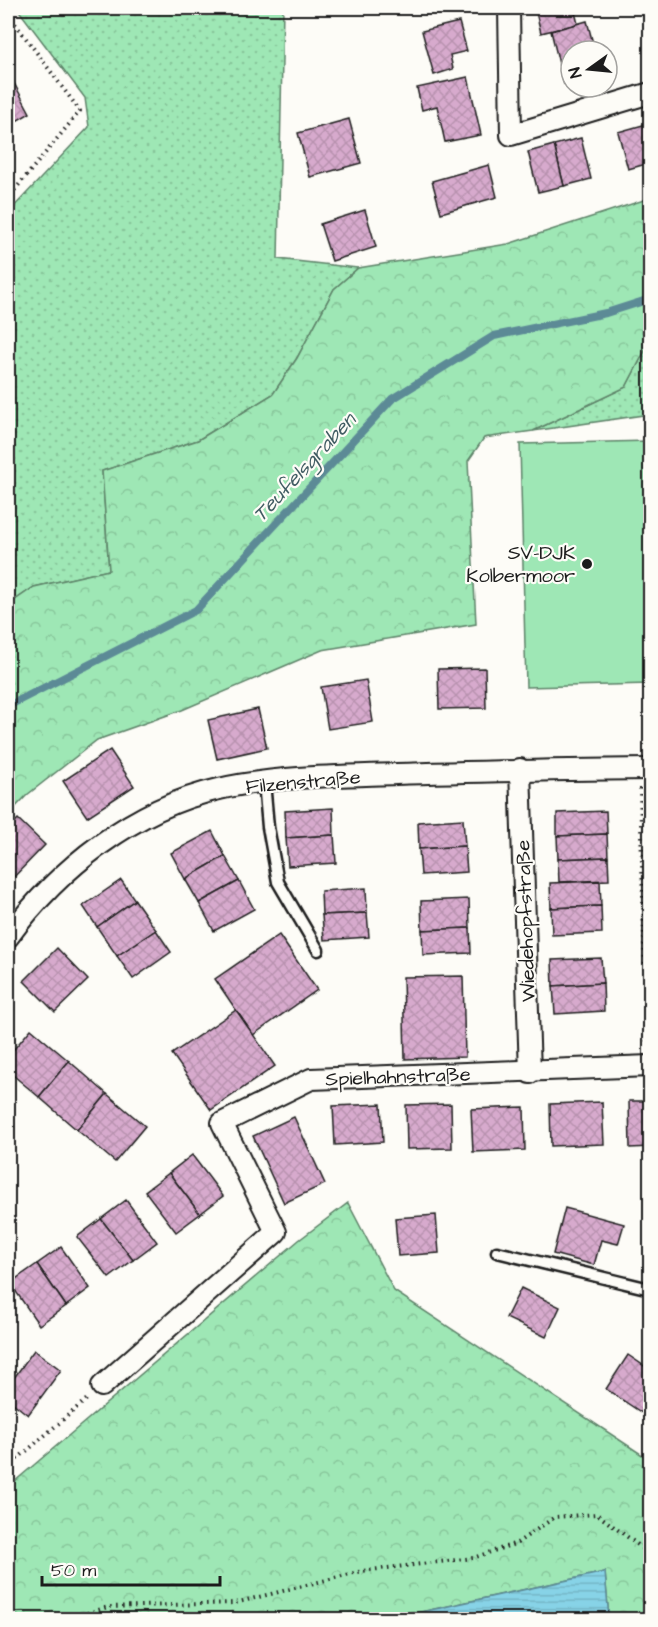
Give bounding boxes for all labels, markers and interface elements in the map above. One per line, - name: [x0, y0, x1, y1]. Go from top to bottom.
- north arrow: [559, 39, 619, 99]
- text: N: [564, 65, 587, 80]
- water label: Teufelsgraben: [246, 405, 364, 529]
- place label: SV-DJK Kolbermoor: [466, 539, 575, 590]
- marker: SV-DJK Kolbermoor: [580, 557, 594, 571]
- street label: Filzenstraße: [245, 763, 362, 801]
- street label: Wiedehopfstraße: [509, 839, 543, 1003]
- street label: Spielhahnstraße: [325, 1060, 471, 1094]
- scale bar: [42, 1549, 220, 1587]
- text: 50 m: [51, 1558, 96, 1583]

